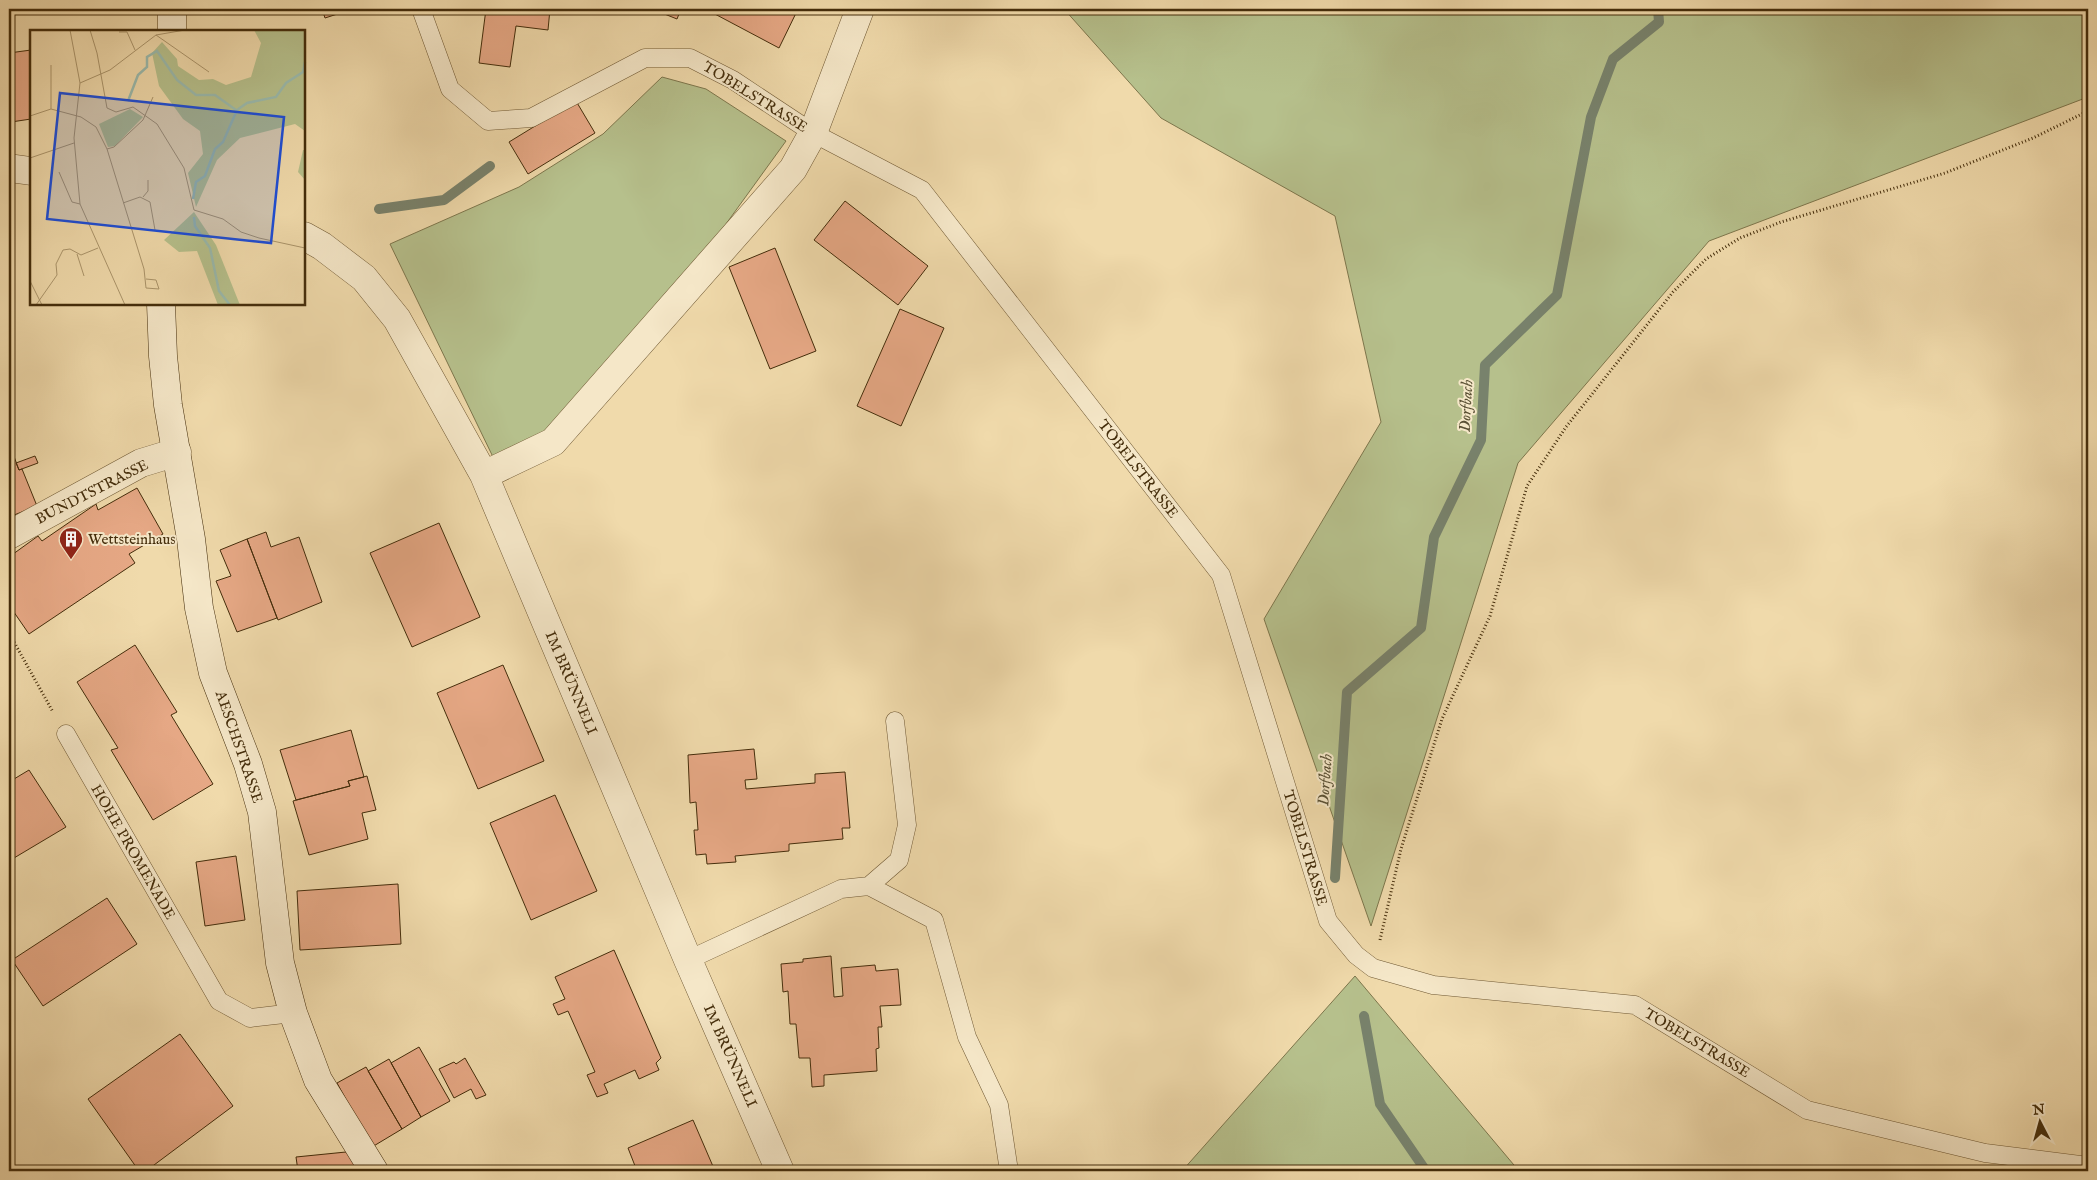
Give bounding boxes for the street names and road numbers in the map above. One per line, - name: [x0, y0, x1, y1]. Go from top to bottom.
- street label: TOBELSTRASSE: [699, 57, 811, 137]
- street label: TOBELSTRASSE: [1094, 416, 1182, 522]
- street label: BUNDTSTRASSE: [32, 455, 152, 529]
- street label: IM BRÜNNELI: [541, 628, 602, 738]
- street label: AESCHSTRASSE: [211, 687, 267, 806]
- street label: HOHE PROMENADE: [86, 781, 180, 923]
- street label: TOBELSTRASSE: [1278, 788, 1332, 908]
- street label: IM BRÜNNELI: [699, 1002, 761, 1111]
- street label: TOBELSTRASSE: [1641, 1004, 1753, 1082]

